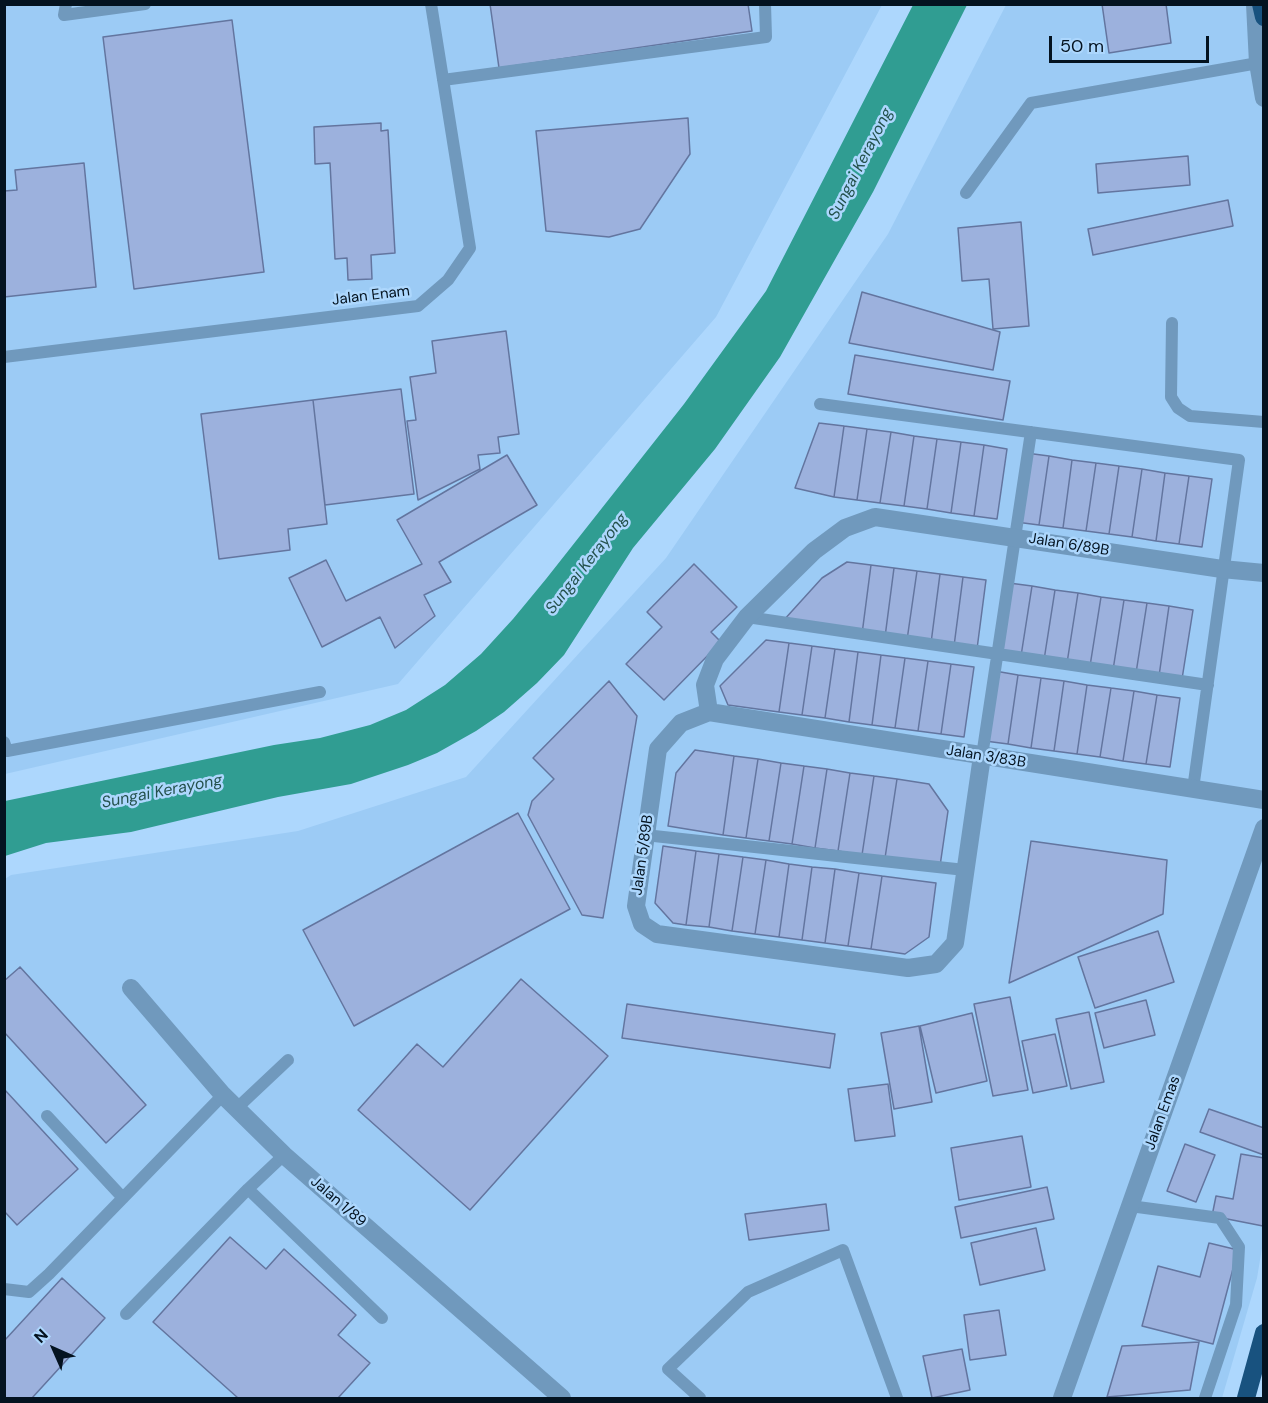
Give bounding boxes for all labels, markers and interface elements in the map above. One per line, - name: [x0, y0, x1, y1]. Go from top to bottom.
- scale bar: [1052, 24, 1212, 62]
- text: 50 m: [1060, 34, 1104, 58]
- water label: Sungai Kerayong: [825, 105, 897, 223]
- street label: Jalan Enam: [331, 282, 411, 310]
- water label: Sungai Kerayong: [542, 510, 632, 618]
- street label: Jalan 6/89B: [1028, 530, 1110, 560]
- street label: Jalan 3/83B: [945, 742, 1027, 772]
- water label: Sungai Kerayong: [100, 771, 224, 813]
- street label: Jalan 5/89B: [628, 814, 658, 896]
- street label: Jalan Emas: [1141, 1074, 1185, 1152]
- street label: Jalan 1/89: [306, 1173, 370, 1231]
- north arrow: [24, 1319, 84, 1379]
- text: N: [29, 1324, 52, 1347]

